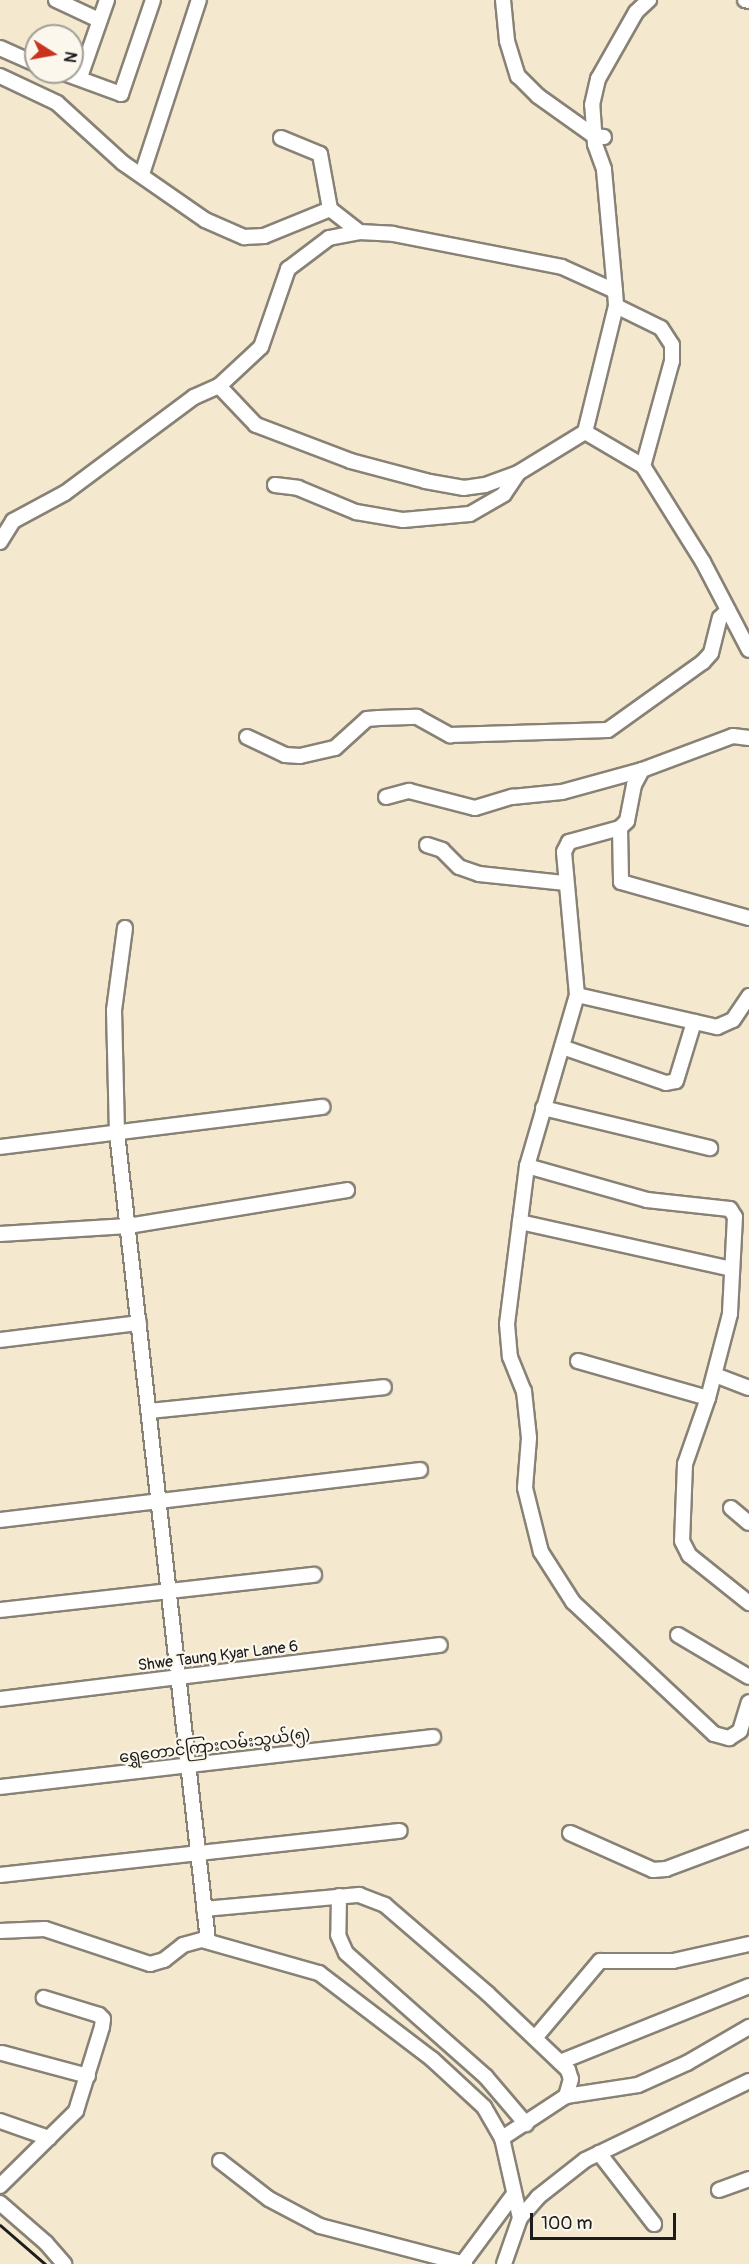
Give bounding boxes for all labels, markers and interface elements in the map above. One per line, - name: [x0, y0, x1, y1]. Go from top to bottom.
- north arrow: [24, 24, 84, 84]
- text: N: [59, 50, 81, 64]
- street label: Shwe Taung Kyar Lane 6: [137, 1637, 299, 1675]
- street label: ရွှေတောင်ကြားလမ်းသွယ်(၅): [118, 1725, 312, 1767]
- scale bar: [533, 2201, 678, 2239]
- text: 100 m: [541, 2212, 593, 2235]

